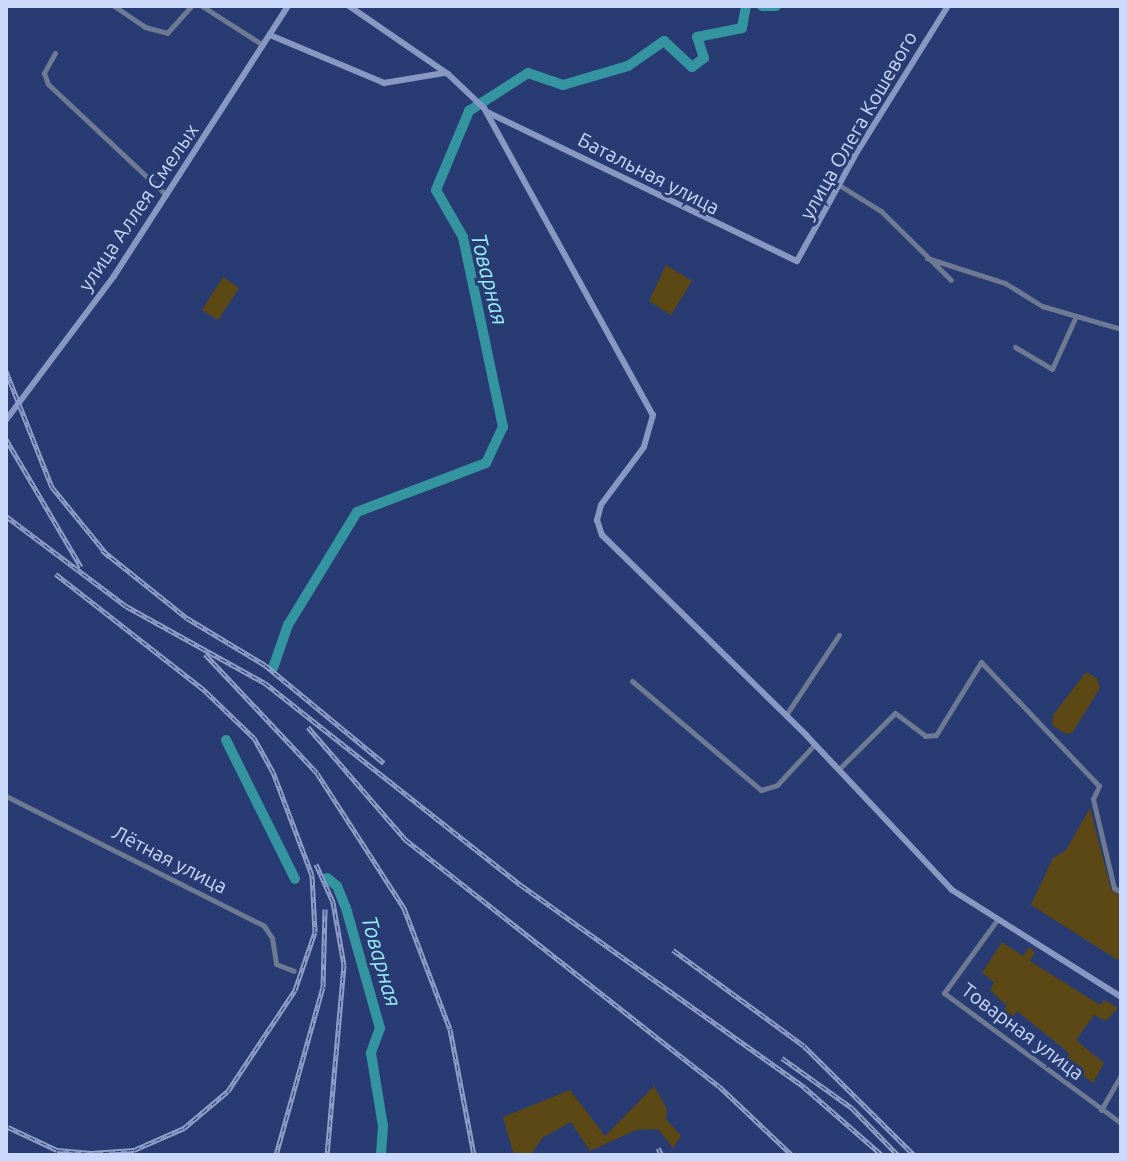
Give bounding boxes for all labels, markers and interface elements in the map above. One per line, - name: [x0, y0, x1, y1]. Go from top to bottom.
- street label: улица Олега Кошевого: [794, 27, 922, 223]
- street label: улица Аллея Смелых: [73, 119, 203, 295]
- street label: Батальная улица: [574, 127, 724, 219]
- water label: Товарная: [466, 231, 514, 327]
- street label: Лётная улица: [109, 820, 231, 898]
- water label: Товарная: [356, 913, 408, 1009]
- street label: Товарная улица: [957, 977, 1089, 1085]

